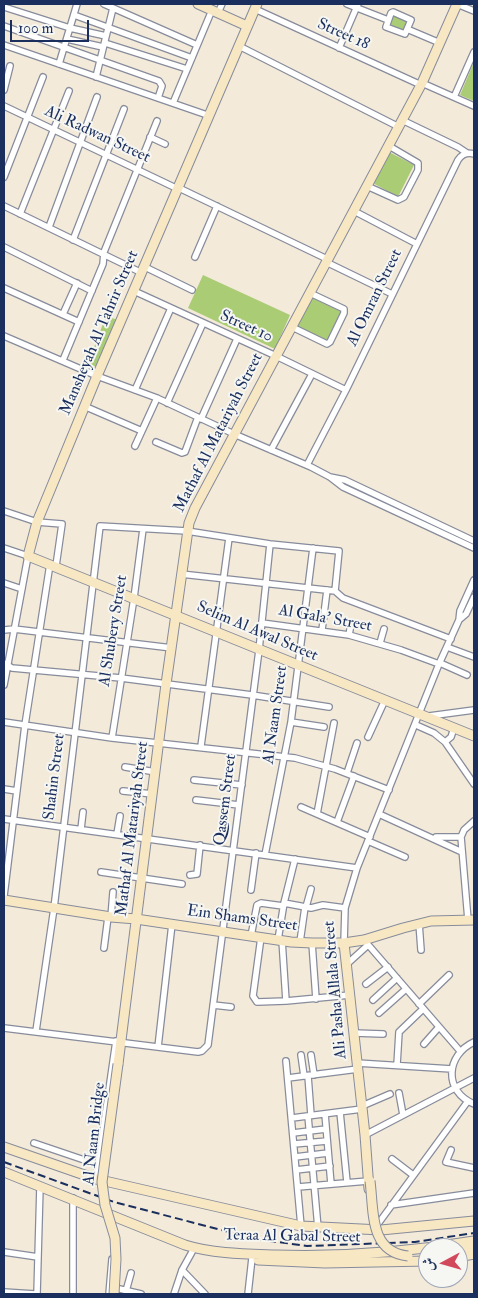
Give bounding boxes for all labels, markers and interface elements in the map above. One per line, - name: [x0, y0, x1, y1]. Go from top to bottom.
- scale bar: [12, 10, 91, 42]
- street label: Street 18: [314, 15, 372, 55]
- text: 100 m: [18, 19, 53, 38]
- street label: Ali Radwan Street: [41, 102, 153, 168]
- street label: Al Omran Street: [343, 246, 407, 350]
- street label: Mansheyah Al Tahrir Street: [57, 248, 143, 418]
- street label: Street 10: [217, 307, 275, 347]
- street label: Mathaf Al Matariyah Street: [170, 350, 268, 516]
- street label: Al Shubery Street: [96, 574, 132, 688]
- street label: Selim Al Awal Street: [194, 598, 320, 666]
- street label: Al Gala' Street: [277, 601, 373, 637]
- street label: Al Naam Street: [260, 665, 292, 765]
- street label: Shahin Street: [40, 733, 70, 821]
- street label: Mathaf Al Matariyah Street: [113, 740, 153, 918]
- street label: Qassem Street: [211, 753, 241, 847]
- street label: Ein Shams Street: [186, 902, 298, 936]
- street label: Ali Pasha Allala Street: [320, 920, 352, 1060]
- street label: Al Naam Bridge: [80, 1082, 110, 1186]
- street label: Teraa Al Gabal Street: [223, 1226, 361, 1248]
- north arrow: [418, 1238, 468, 1288]
- text: ش: [419, 1257, 438, 1272]

